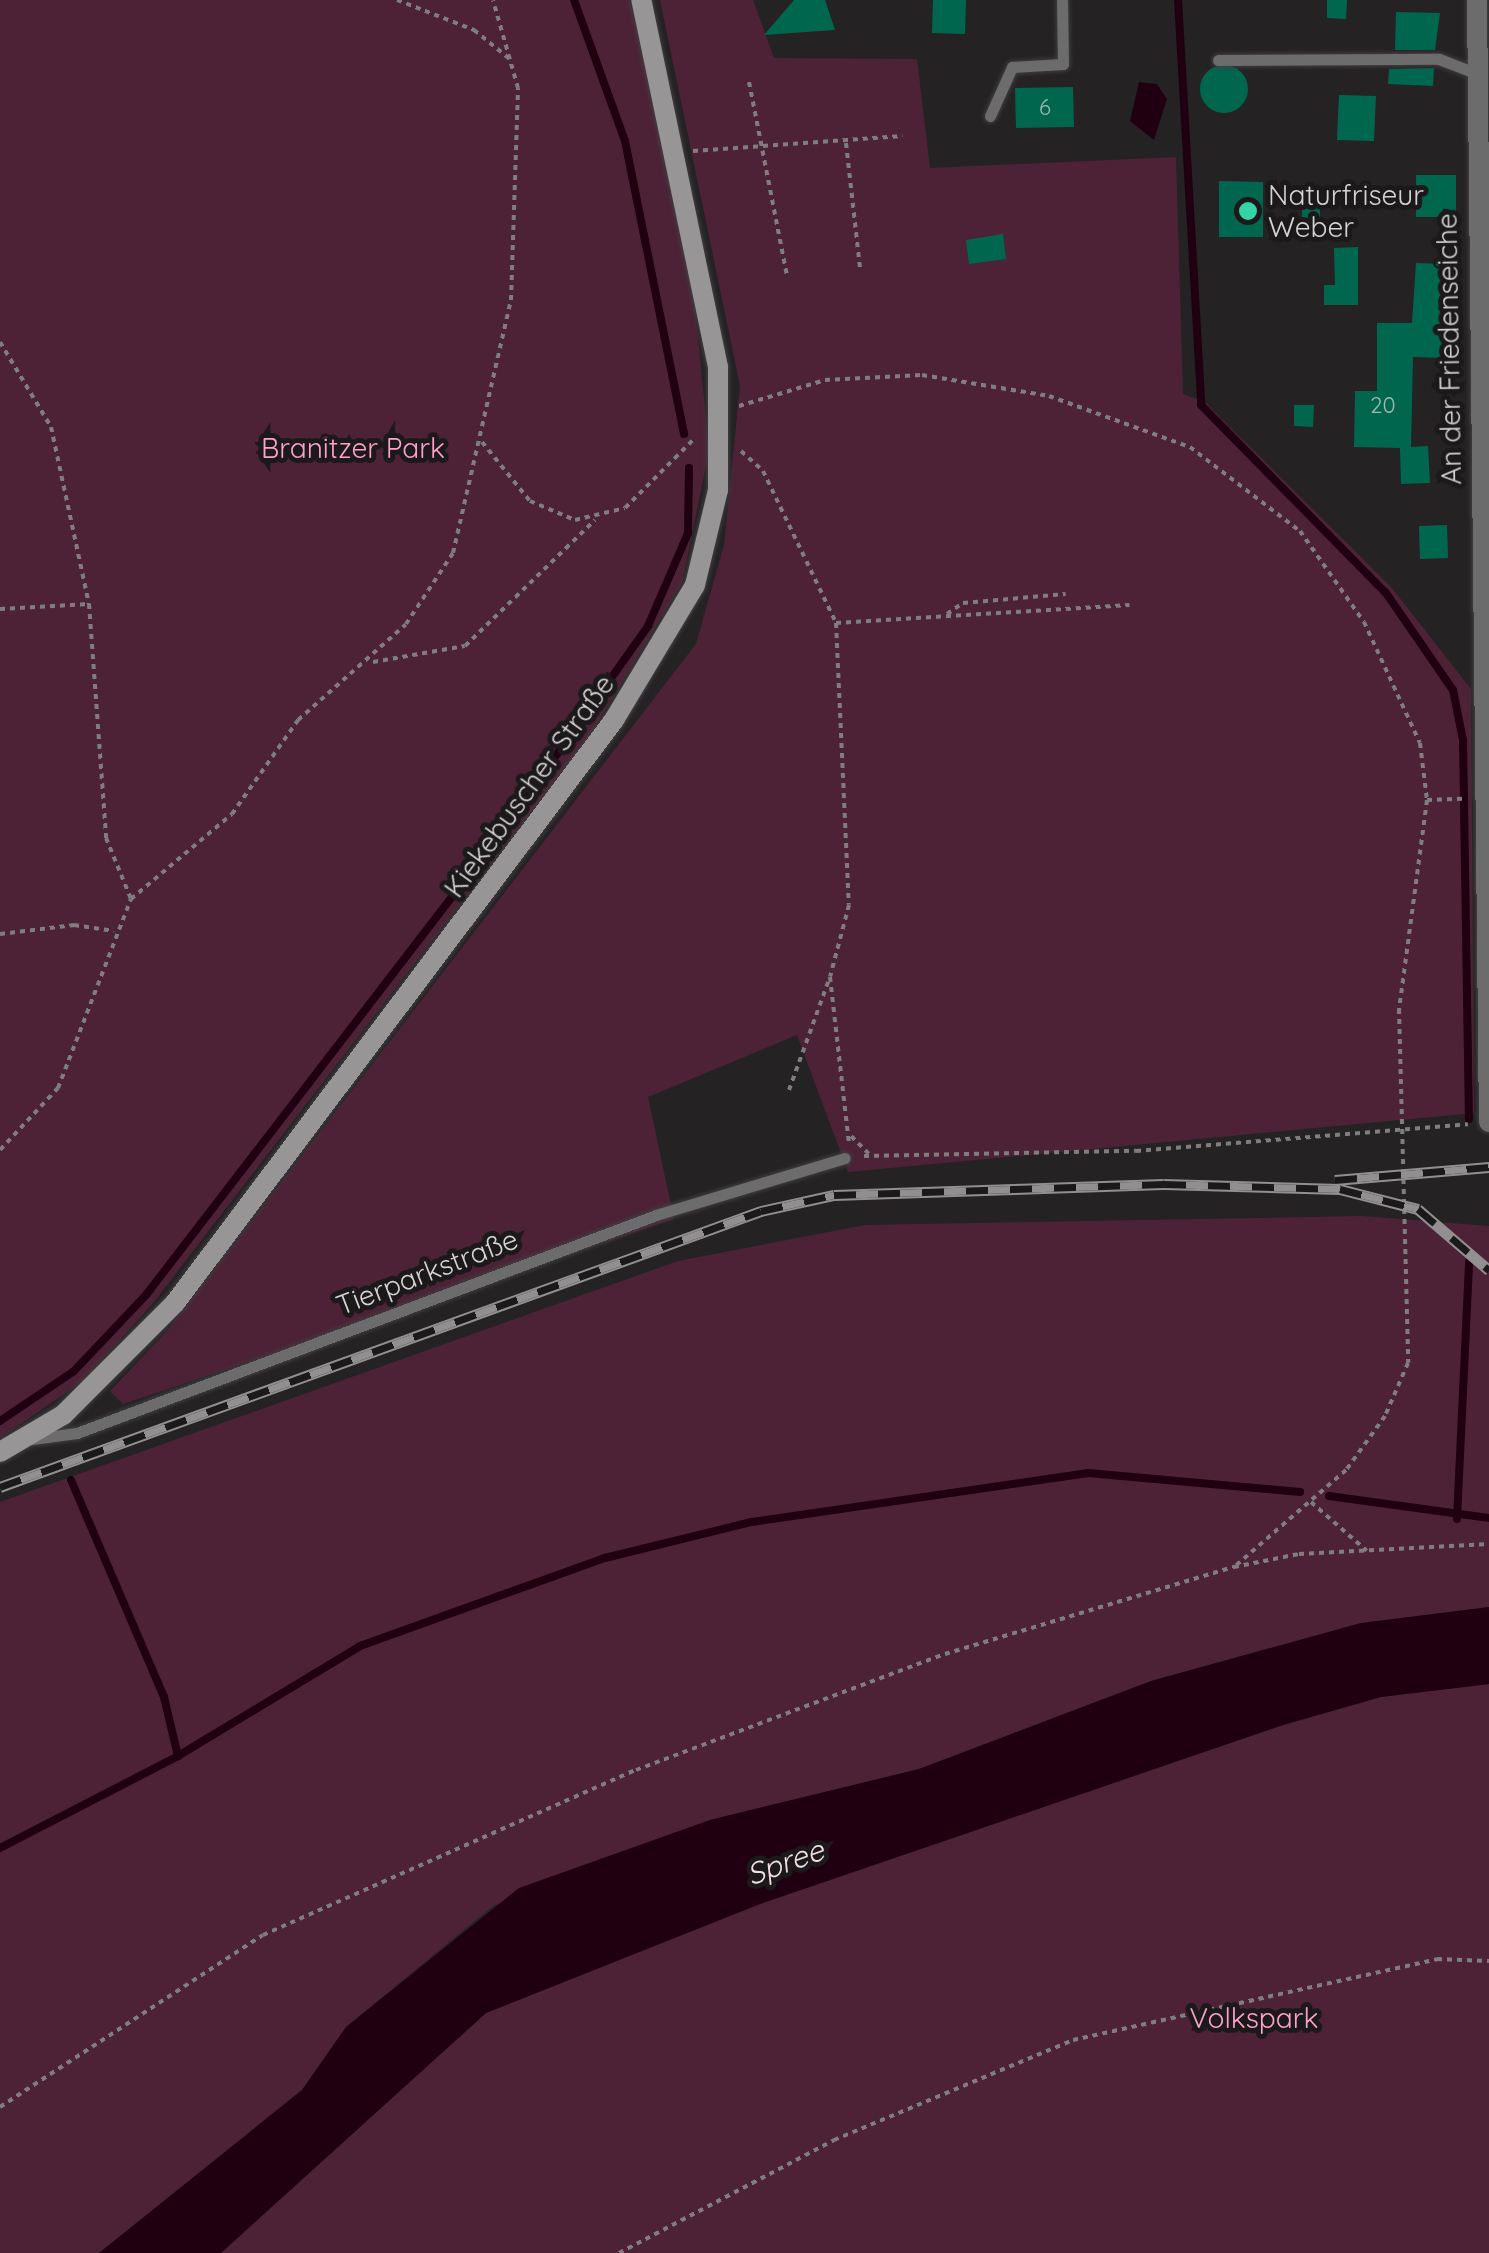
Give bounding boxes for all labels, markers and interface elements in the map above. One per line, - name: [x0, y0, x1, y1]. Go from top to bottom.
- house number: 6: [1039, 95, 1051, 121]
- place label: Naturfriseur Weber: [1268, 178, 1424, 244]
- marker: Naturfriseur Weber: [1237, 200, 1259, 222]
- street label: An der Friedenseiche: [1430, 213, 1468, 485]
- house number: 20: [1370, 393, 1396, 419]
- park label: Branitzer Park: [261, 431, 445, 465]
- street label: Kiekebuscher Straße: [437, 668, 621, 904]
- street label: Tierparkstraße: [331, 1222, 523, 1322]
- water label: Spree: [741, 1831, 829, 1893]
- park label: Volkspark: [1190, 2001, 1318, 2035]

